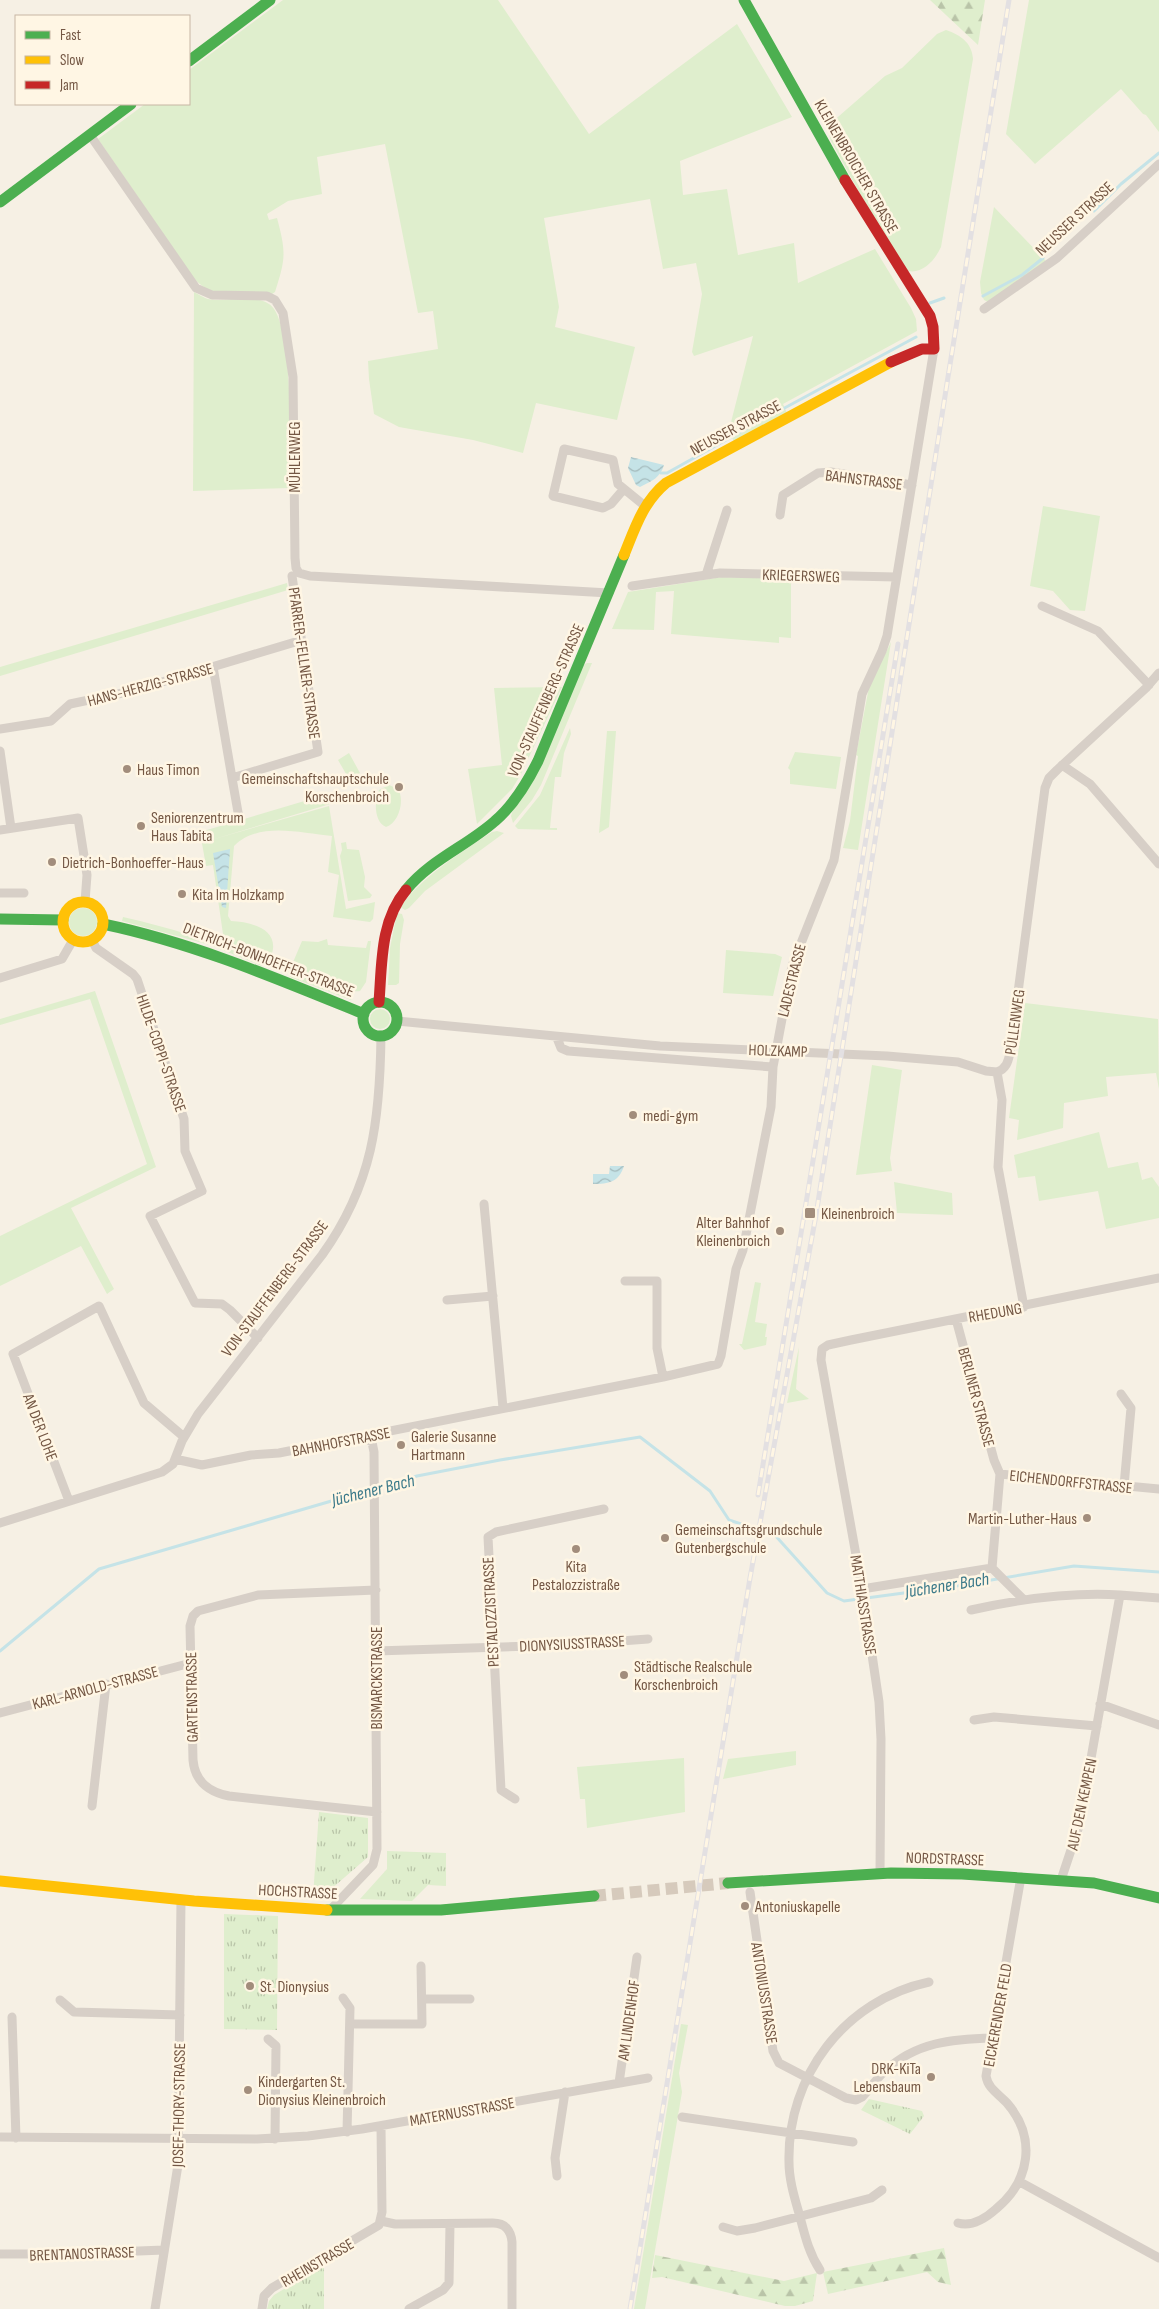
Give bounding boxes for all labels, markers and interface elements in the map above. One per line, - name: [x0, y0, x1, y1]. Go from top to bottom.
- legend: [15, 15, 190, 105]
- text: Fast: [60, 26, 82, 45]
- text: Slow: [60, 51, 84, 70]
- text: Jam: [59, 76, 78, 95]
- street label: KLEINENBROICHER STRASSE: [810, 97, 902, 237]
- street label: NEUSSER STRASSE: [1032, 178, 1118, 260]
- street label: NEUSSER STRASSE: [687, 396, 784, 460]
- street label: MÜHLENWEG: [286, 421, 305, 493]
- street label: BAHNSTRASSE: [824, 466, 903, 495]
- street label: KRIEGERSWEG: [762, 566, 840, 587]
- street label: PFARRER-FELLNER-STRASSE: [283, 586, 324, 740]
- street label: VON-STAUFFENBERG-STRASSE: [504, 621, 589, 780]
- street label: HANS-HERZIG-STRASSE: [86, 660, 215, 711]
- place label: Haus Timon: [137, 761, 200, 780]
- marker: Haus Timon: [121, 763, 133, 775]
- place label: Gemeinschaftshauptschule Korschenbroich: [242, 770, 389, 807]
- marker: Gemeinschaftshauptschule Korschenbroich: [393, 781, 405, 793]
- place label: Seniorenzentrum Haus Tabita: [151, 809, 244, 846]
- marker: Seniorenzentrum Haus Tabita: [135, 820, 147, 832]
- place label: Dietrich-Bonhoeffer-Haus: [62, 854, 204, 873]
- marker: Dietrich-Bonhoeffer-Haus: [46, 856, 58, 868]
- place label: Kita Im Holzkamp: [192, 886, 284, 905]
- marker: Kita Im Holzkamp: [176, 888, 188, 900]
- street label: DIETRICH-BONHOEFFER-STRASSE: [180, 919, 357, 1002]
- street label: LADESTRASSE: [774, 942, 811, 1019]
- street label: PÜLLENWEG: [1001, 988, 1029, 1056]
- street label: HILDE-COPPI-STRASSE: [132, 992, 190, 1115]
- street label: HOLZKAMP: [748, 1041, 808, 1062]
- place label: medi-gym: [643, 1107, 698, 1126]
- marker: medi-gym: [627, 1109, 639, 1121]
- place label: Kleinenbroich: [821, 1205, 895, 1224]
- marker: Kleinenbroich: [803, 1206, 817, 1220]
- place label: Alter Bahnhof Kleinenbroich: [696, 1214, 770, 1251]
- street label: VON-STAUFFENBERG-STRASSE: [218, 1217, 333, 1361]
- marker: Alter Bahnhof Kleinenbroich: [774, 1225, 786, 1237]
- street label: RHEDUNG: [967, 1299, 1024, 1328]
- street label: BERLINER STRASSE: [953, 1346, 998, 1449]
- street label: AN DER LOHE: [18, 1390, 61, 1464]
- street label: BAHNHOFSTRASSE: [291, 1424, 392, 1461]
- place label: Galerie Susanne Hartmann: [411, 1428, 497, 1465]
- marker: Galerie Susanne Hartmann: [395, 1439, 407, 1451]
- street label: EICHENDORFFSTRASSE: [1009, 1467, 1133, 1498]
- water label: Jüchener Bach: [328, 1470, 417, 1511]
- place label: Martin-Luther-Haus: [968, 1510, 1077, 1529]
- marker: Martin-Luther-Haus: [1081, 1512, 1093, 1524]
- place label: Gemeinschaftsgrundschule Gutenbergschule: [675, 1521, 822, 1558]
- marker: Gemeinschaftsgrundschule Gutenbergschule: [659, 1532, 671, 1544]
- marker: Kita Pestalozzistraße: [570, 1543, 582, 1555]
- street label: MATTHIASSTRASSE: [845, 1554, 880, 1657]
- street label: PESTALOZZISTRASSE: [479, 1556, 504, 1667]
- place label: Kita Pestalozzistraße: [532, 1558, 620, 1595]
- water label: Jüchener Bach: [903, 1568, 991, 1603]
- street label: BISMARCKSTRASSE: [368, 1626, 387, 1730]
- street label: DIONYSIUSSTRASSE: [519, 1632, 625, 1657]
- street label: GARTENSTRASSE: [182, 1651, 203, 1742]
- place label: Städtische Realschule Korschenbroich: [634, 1658, 752, 1695]
- street label: KARL-ARNOLD-STRASSE: [30, 1663, 160, 1714]
- marker: Städtische Realschule Korschenbroich: [618, 1669, 630, 1681]
- street label: AUF DEN KEMPEN: [1063, 1757, 1101, 1853]
- street label: NORDSTRASSE: [905, 1849, 985, 1870]
- street label: HOCHSTRASSE: [258, 1881, 338, 1904]
- place label: Antoniuskapelle: [754, 1898, 840, 1917]
- marker: Antoniuskapelle: [739, 1900, 751, 1912]
- street label: ANTONIUSSTRASSE: [746, 1940, 781, 2045]
- street label: EICKERENDER FELD: [980, 1962, 1017, 2068]
- place label: St. Dionysius: [260, 1978, 329, 1997]
- street label: AM LINDENHOF: [614, 1979, 645, 2063]
- marker: St. Dionysius: [244, 1980, 256, 1992]
- street label: JOSEF-THORY-STRASSE: [169, 2043, 190, 2168]
- place label: DRK-KiTa Lebensbaum: [853, 2060, 921, 2097]
- marker: DRK-KiTa Lebensbaum: [925, 2071, 937, 2083]
- place label: Kindergarten St. Dionysius Kleinenbroich: [258, 2073, 386, 2110]
- marker: Kindergarten St. Dionysius Kleinenbroich: [242, 2084, 254, 2096]
- street label: MATERNUSSTRASSE: [408, 2094, 516, 2131]
- street label: RHEINSTRASSE: [278, 2235, 358, 2292]
- street label: BRENTANOSTRASSE: [29, 2243, 135, 2266]

